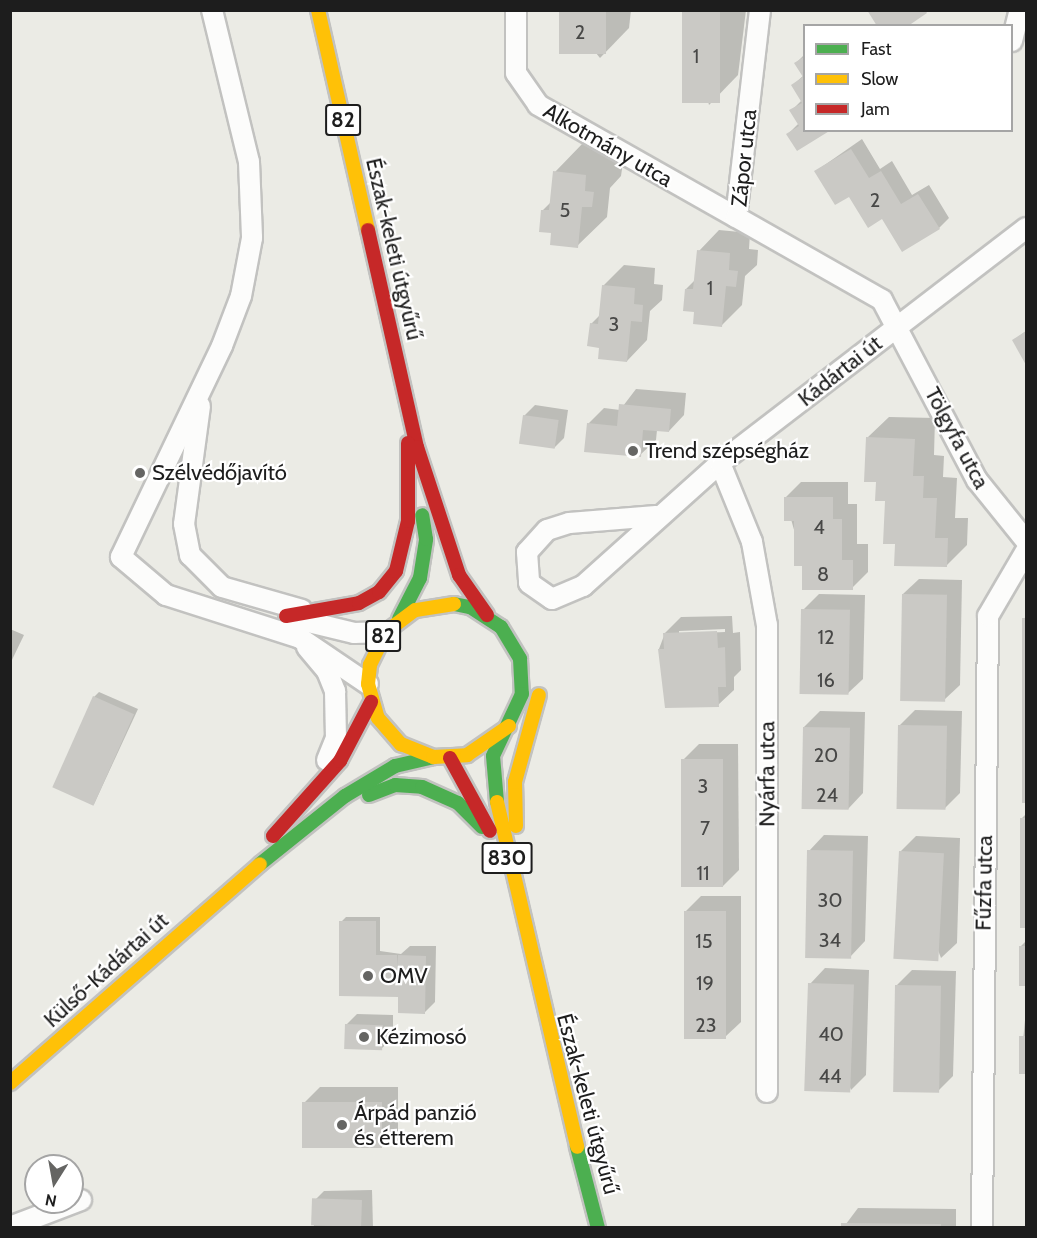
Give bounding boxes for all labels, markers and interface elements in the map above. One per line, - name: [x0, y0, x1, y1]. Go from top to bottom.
- house number: 2: [575, 20, 585, 44]
- legend: [803, 24, 1013, 132]
- text: Fast: [861, 38, 892, 60]
- house number: 1: [693, 44, 699, 68]
- text: Slow: [861, 68, 898, 90]
- street label: Alkotmány utca: [539, 97, 677, 193]
- text: Jam: [861, 98, 890, 120]
- road number: 82: [325, 102, 361, 138]
- street label: Zápor utca: [726, 108, 762, 208]
- street label: Észak-keleti útgyűrű: [360, 155, 428, 343]
- house number: 2: [870, 188, 880, 212]
- house number: 5: [560, 198, 570, 222]
- house number: 1: [707, 276, 713, 300]
- house number: 3: [609, 312, 619, 336]
- street label: Kádártai út: [793, 330, 887, 412]
- street label: Tölgyfa utca: [919, 383, 995, 493]
- place label: Trend szépségház: [645, 438, 809, 464]
- marker: Trend szépségház: [626, 444, 640, 458]
- place label: Szélvédőjavító: [152, 460, 287, 486]
- marker: Szélvédőjavító: [133, 466, 147, 480]
- house number: 4: [813, 515, 825, 539]
- house number: 8: [817, 562, 829, 586]
- road number: 82: [365, 618, 401, 654]
- house number: 12: [818, 625, 834, 649]
- house number: 16: [817, 668, 835, 692]
- street label: Nyárfa utca: [754, 721, 780, 827]
- house number: 20: [814, 743, 838, 767]
- house number: 3: [698, 774, 708, 798]
- house number: 24: [816, 783, 838, 807]
- house number: 7: [700, 816, 710, 840]
- street label: Fűzfa utca: [970, 835, 998, 931]
- road number: 830: [482, 840, 532, 876]
- house number: 11: [696, 861, 710, 885]
- house number: 30: [818, 888, 842, 912]
- street label: Külső-Kádártai út: [38, 907, 174, 1033]
- house number: 34: [819, 928, 841, 952]
- house number: 15: [695, 929, 713, 953]
- place label: OMV: [380, 963, 428, 989]
- marker: OMV: [361, 969, 375, 983]
- house number: 19: [696, 971, 714, 995]
- street label: Észak-keleti útgyűrű: [551, 1011, 625, 1197]
- house number: 23: [695, 1013, 717, 1037]
- house number: 40: [818, 1022, 844, 1046]
- place label: Kézimosó: [376, 1024, 467, 1050]
- marker: Kézimosó: [357, 1030, 371, 1044]
- house number: 44: [818, 1064, 842, 1088]
- place label: Árpád panzió és étterem: [354, 1099, 477, 1150]
- marker: Árpád panzió és étterem: [335, 1118, 349, 1132]
- north arrow: [24, 1154, 84, 1214]
- text: N: [43, 1190, 58, 1211]

